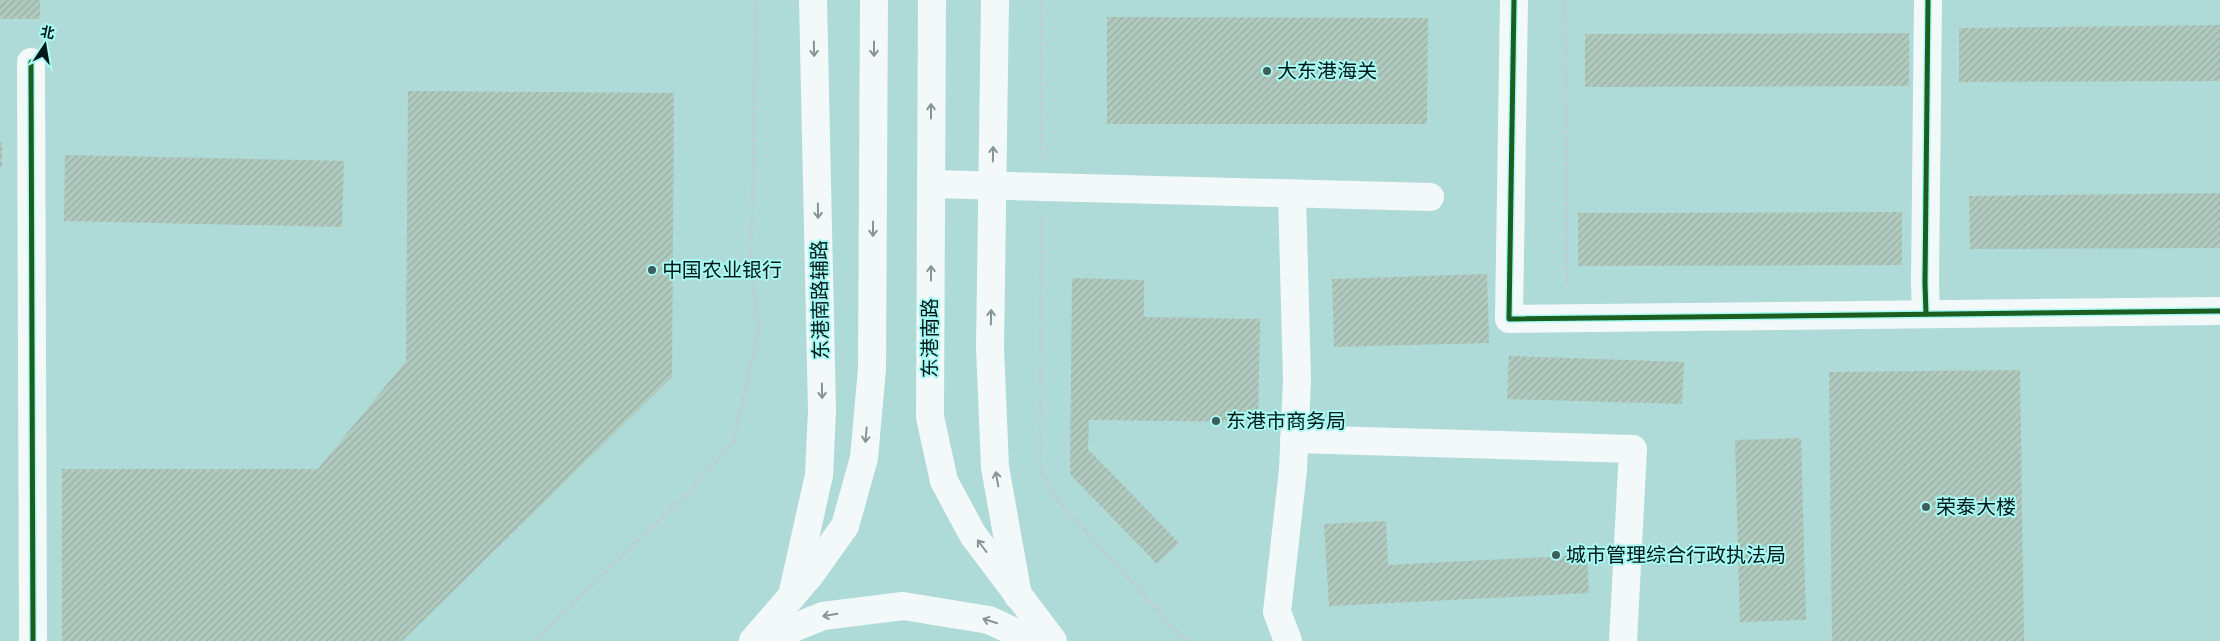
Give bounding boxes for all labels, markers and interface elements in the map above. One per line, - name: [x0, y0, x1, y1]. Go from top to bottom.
- north arrow: [20, 20, 70, 70]
- text: 北: [39, 21, 57, 44]
- one-way arrow: [810, 40, 819, 56]
- one-way arrow: [869, 40, 879, 56]
- place label: 大东港海关: [1277, 57, 1377, 86]
- marker: 大东港海关: [1261, 65, 1273, 77]
- one-way arrow: [926, 103, 936, 119]
- one-way arrow: [988, 147, 998, 163]
- one-way arrow: [813, 202, 823, 219]
- one-way arrow: [868, 220, 878, 236]
- street label: 东港南路辅路: [805, 240, 836, 360]
- place label: 中国农业银行: [662, 256, 782, 285]
- marker: 中国农业银行: [646, 264, 658, 276]
- one-way arrow: [926, 265, 936, 282]
- street label: 东港南路: [916, 298, 945, 378]
- one-way arrow: [986, 309, 996, 326]
- one-way arrow: [817, 383, 826, 399]
- place label: 东港市商务局: [1226, 407, 1346, 436]
- marker: 东港市商务局: [1210, 415, 1222, 427]
- one-way arrow: [861, 427, 871, 443]
- one-way arrow: [991, 471, 1001, 487]
- place label: 荣泰大楼: [1936, 493, 2016, 522]
- marker: 荣泰大楼: [1920, 501, 1932, 513]
- one-way arrow: [976, 540, 987, 553]
- place label: 城市管理综合行政执法局: [1566, 541, 1786, 570]
- marker: 城市管理综合行政执法局: [1550, 549, 1562, 561]
- one-way arrow: [822, 611, 838, 621]
- one-way arrow: [982, 616, 998, 626]

